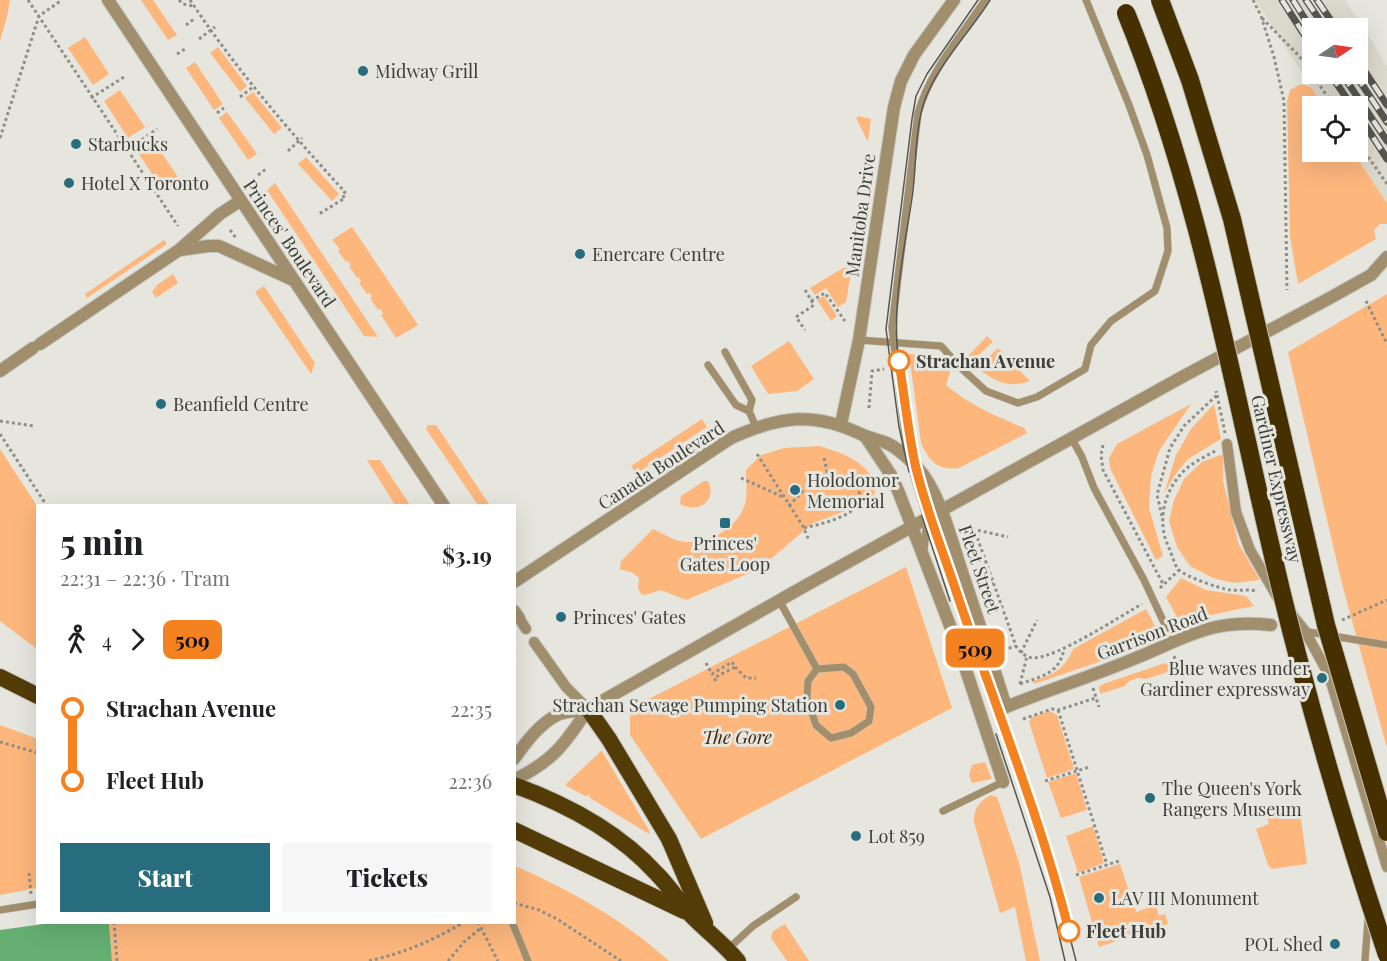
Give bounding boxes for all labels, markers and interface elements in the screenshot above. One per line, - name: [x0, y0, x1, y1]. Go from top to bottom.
- north arrow: [1302, 18, 1368, 84]
- map controls: [1302, 18, 1368, 162]
- place label: Midway Grill: [375, 59, 478, 83]
- marker: Midway Grill: [356, 64, 370, 78]
- button: locate: [1302, 96, 1368, 162]
- place label: Starbucks: [88, 132, 168, 156]
- marker: Starbucks: [69, 137, 83, 151]
- street label: Manitoba Drive: [839, 152, 881, 278]
- place label: Hotel X Toronto: [81, 171, 209, 195]
- street label: Princes' Boulevard: [238, 174, 342, 312]
- marker: Hotel X Toronto: [62, 176, 76, 190]
- place label: Enercare Centre: [592, 242, 725, 266]
- marker: Enercare Centre: [573, 247, 587, 261]
- place label: Strachan Avenue: [916, 349, 1055, 373]
- marker: Strachan Avenue: [888, 350, 910, 372]
- place label: Beanfield Centre: [173, 392, 309, 416]
- street label: Gardiner Expressway: [1246, 392, 1308, 566]
- marker: Beanfield Centre: [154, 397, 168, 411]
- street label: Canada Boulevard: [593, 415, 729, 515]
- place label: Holodomor Memorial: [807, 468, 899, 513]
- marker: Holodomor Memorial: [788, 483, 802, 497]
- marker: Princes' Gates Loop: [718, 516, 732, 530]
- text: 5 min: [60, 519, 144, 563]
- street label: Fleet Street: [954, 522, 1007, 617]
- place label: Princes' Gates Loop: [680, 531, 770, 576]
- text: $3.19: [442, 540, 492, 570]
- text: 22:31 – 22:36 · Tram: [60, 564, 230, 591]
- street label: Garrison Road: [1093, 601, 1211, 665]
- place label: Princes' Gates: [573, 605, 686, 629]
- marker: Princes' Gates: [554, 610, 568, 624]
- icon: walk: [60, 623, 93, 656]
- icon: forward: [121, 623, 154, 656]
- text: 509: [175, 625, 210, 653]
- text: 4: [102, 626, 112, 653]
- line badge: 509: [940, 628, 1010, 668]
- text: 509: [958, 634, 992, 662]
- place label: Blue waves under Gardiner expressway: [1140, 656, 1310, 701]
- marker: Blue waves under Gardiner expressway: [1315, 671, 1329, 685]
- text: Strachan Avenue: [106, 693, 276, 723]
- place label: Strachan Sewage Pumping Station: [552, 693, 828, 717]
- text: 22:35: [450, 695, 492, 722]
- marker: Strachan Sewage Pumping Station: [833, 698, 847, 712]
- park label: The Gore: [702, 725, 772, 749]
- text: Fleet Hub: [106, 765, 204, 795]
- text: 22:36: [448, 767, 492, 794]
- place label: The Queen's York Rangers Museum: [1162, 776, 1302, 821]
- marker: The Queen's York Rangers Museum: [1143, 791, 1157, 805]
- place label: Lot 859: [868, 824, 925, 848]
- marker: Lot 859: [849, 829, 863, 843]
- button: Start: [60, 843, 270, 912]
- button: Tickets: [282, 843, 492, 912]
- place label: LAV III Monument: [1111, 886, 1259, 910]
- marker: LAV III Monument: [1092, 891, 1106, 905]
- place label: Fleet Hub: [1086, 919, 1166, 943]
- marker: Fleet Hub: [1058, 920, 1080, 942]
- place label: POL Shed: [1244, 932, 1324, 956]
- marker: POL Shed: [1328, 937, 1342, 951]

